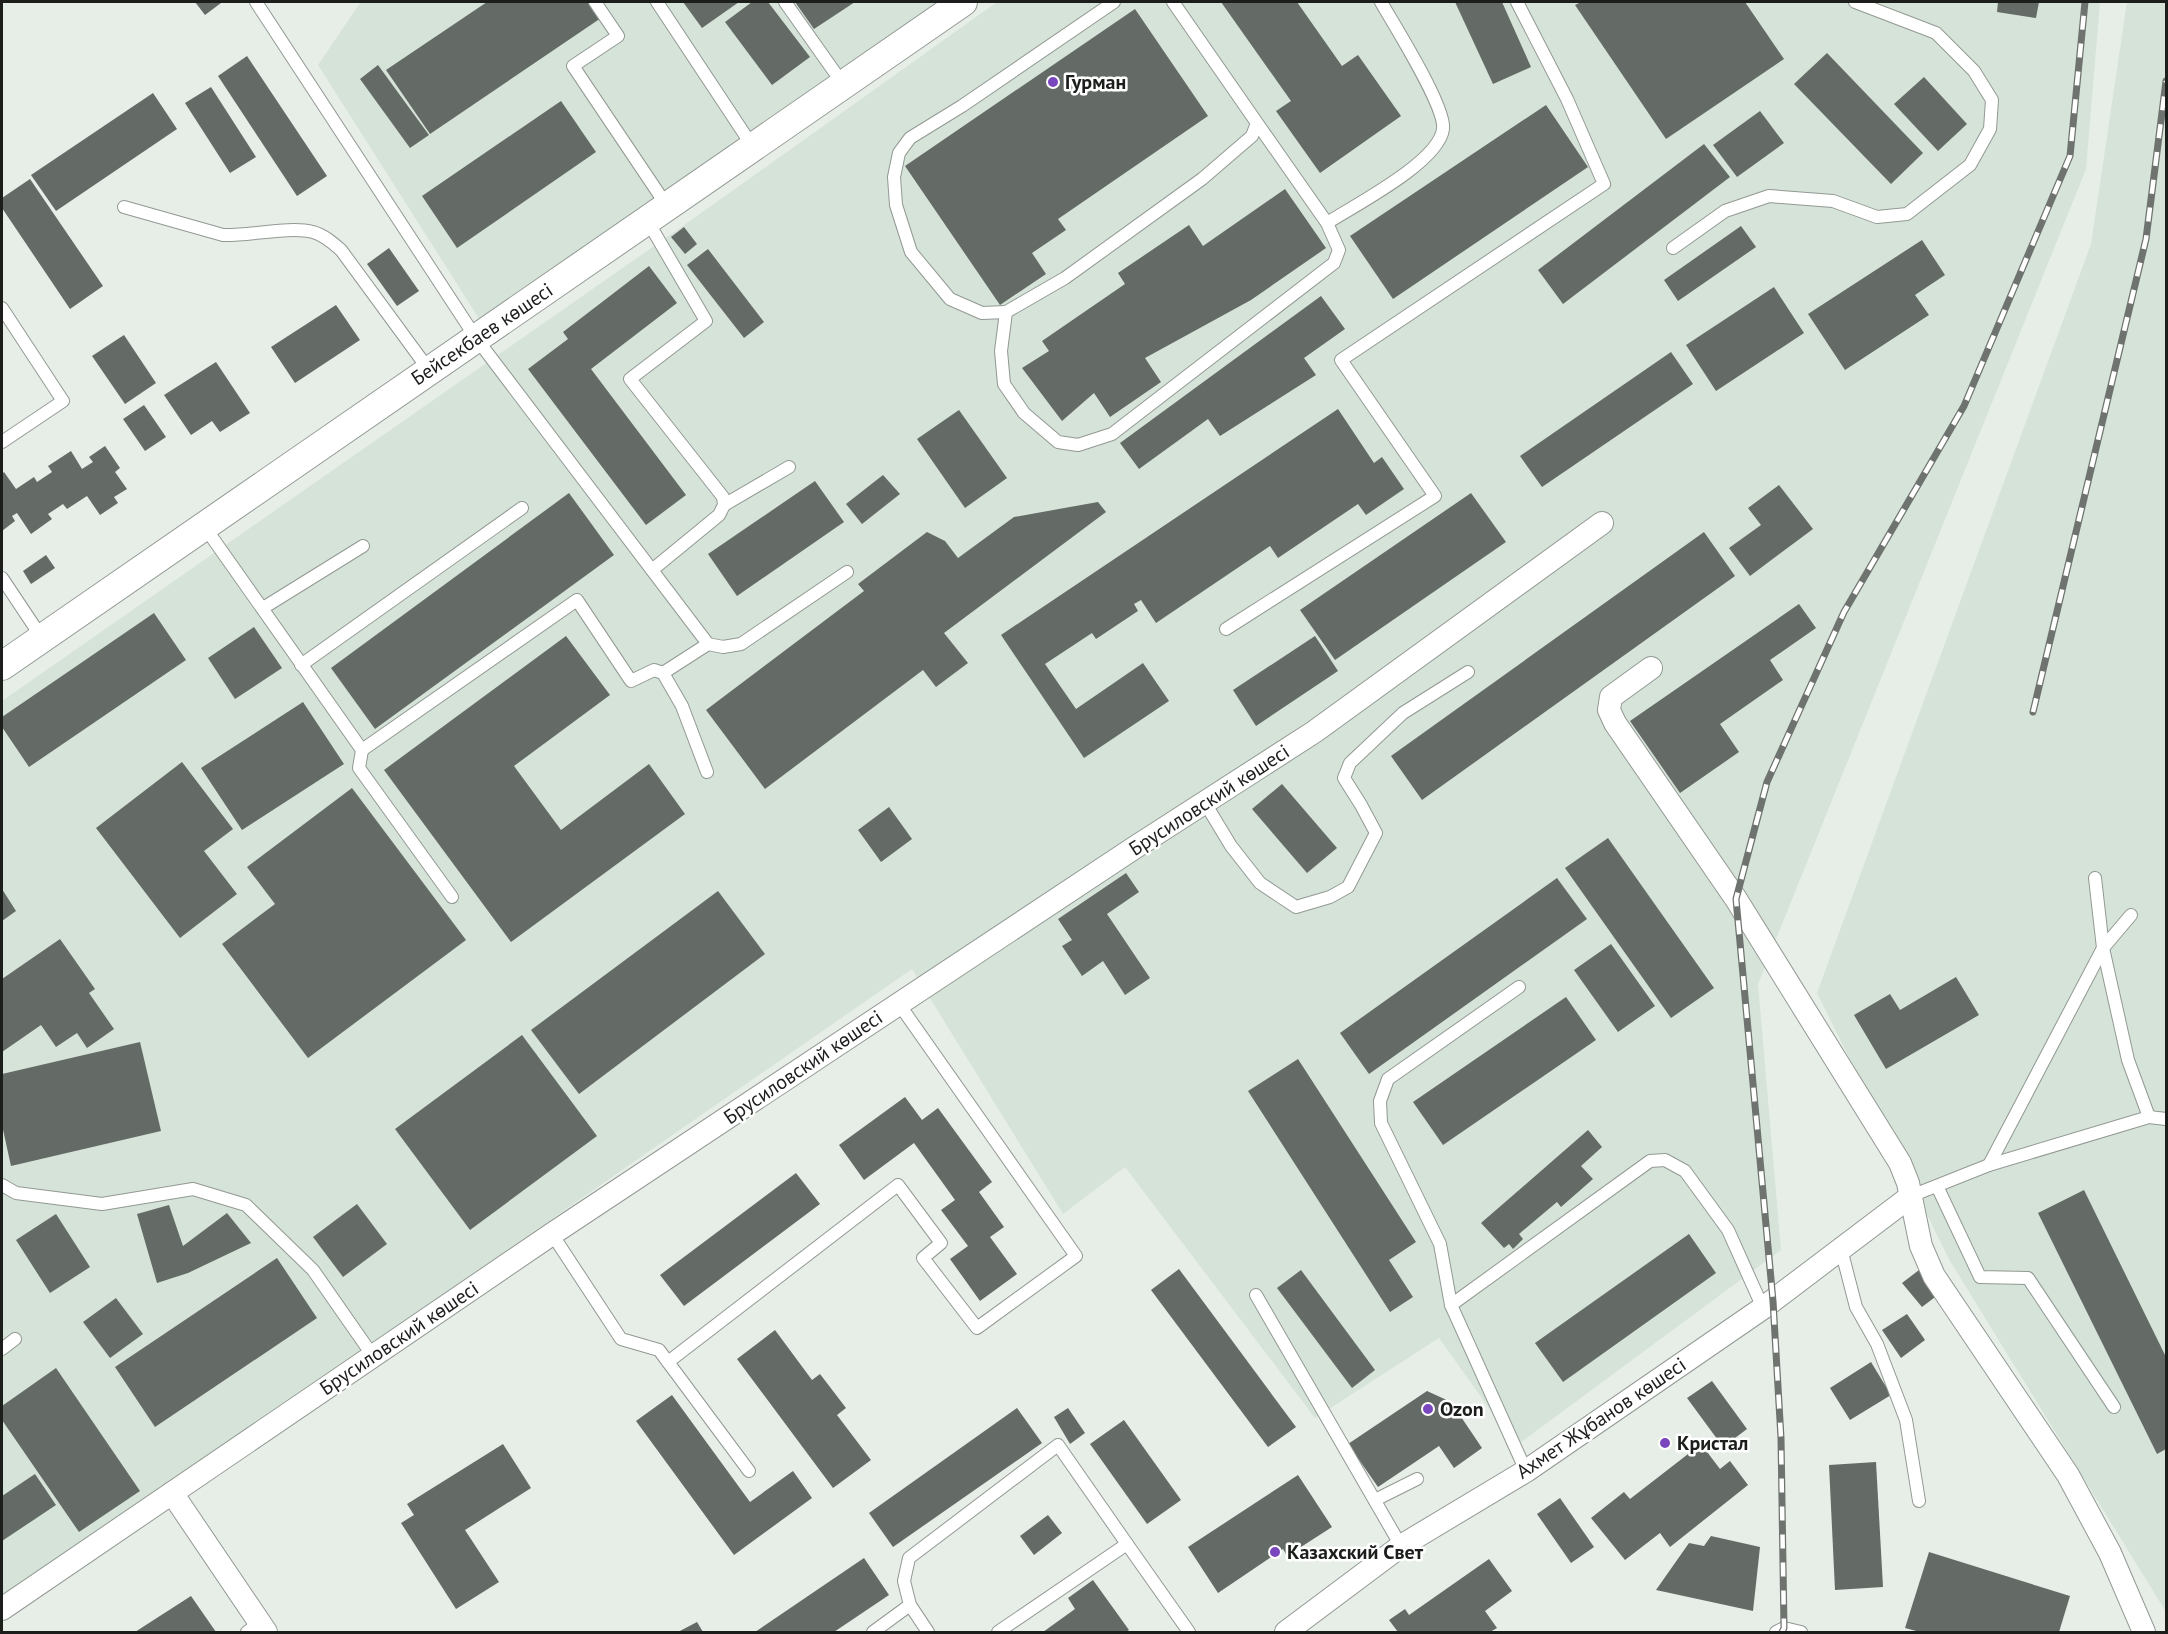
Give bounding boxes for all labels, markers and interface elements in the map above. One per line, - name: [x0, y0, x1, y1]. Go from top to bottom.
- place label: Гурман: [1065, 69, 1126, 95]
- marker: Гурман: [1046, 75, 1060, 89]
- street label: Бейсекбаев көшесі: [406, 277, 558, 391]
- street label: Брусиловский көшесі: [1124, 738, 1294, 862]
- street label: Брусиловский көшесі: [718, 1004, 888, 1130]
- street label: Брусиловский көшесі: [314, 1275, 484, 1401]
- street label: Ахмет Жұбанов көшесі: [1511, 1351, 1691, 1485]
- place label: Ozon: [1440, 1396, 1484, 1422]
- marker: Ozon: [1421, 1402, 1435, 1416]
- place label: Кристал: [1677, 1430, 1748, 1456]
- marker: Кристал: [1658, 1436, 1672, 1450]
- place label: Казахский Свет: [1287, 1539, 1424, 1565]
- marker: Казахский Свет: [1268, 1545, 1282, 1559]

